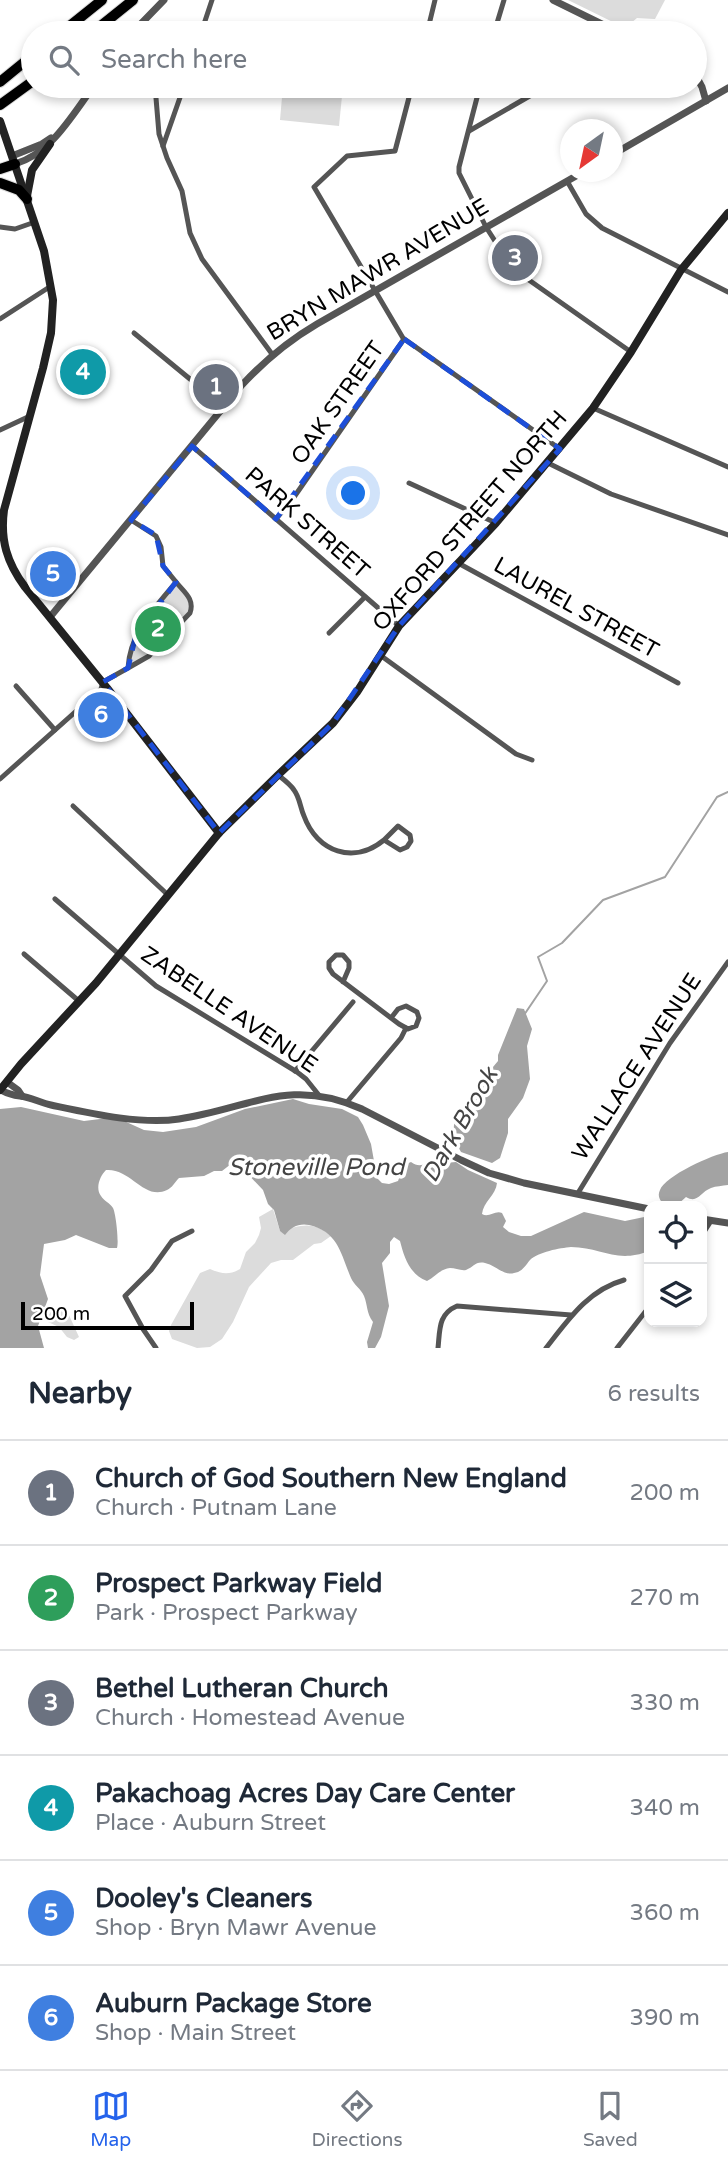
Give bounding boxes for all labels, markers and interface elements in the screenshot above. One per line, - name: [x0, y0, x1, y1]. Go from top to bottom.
- search box: [21, 21, 707, 98]
- icon: search: [45, 41, 83, 79]
- text: Search here: [101, 44, 247, 75]
- north arrow: [560, 119, 623, 182]
- street label: BRYN MAWR AVENUE: [262, 193, 494, 347]
- pin: 3: [492, 232, 538, 284]
- street label: OAK STREET: [285, 336, 391, 470]
- pin: 4: [60, 346, 106, 398]
- pin: 1: [193, 361, 239, 413]
- street label: OXFORD STREET NORTH: [367, 405, 573, 637]
- street label: PARK STREET: [239, 461, 375, 585]
- your location: [336, 476, 370, 510]
- pin: 5: [30, 548, 76, 600]
- street label: LAUREL STREET: [489, 551, 663, 665]
- pin: 2: [135, 603, 181, 655]
- pin: 6: [78, 689, 124, 741]
- street label: ZABELLE AVENUE: [135, 941, 323, 1079]
- street label: WALLACE AVENUE: [566, 968, 708, 1166]
- water label: Dark Brook: [416, 1061, 505, 1187]
- water label: Stoneville Pond: [228, 1153, 407, 1182]
- map controls: [644, 1201, 707, 1327]
- button: locate: [644, 1201, 707, 1264]
- button: layers: [644, 1264, 707, 1327]
- scale bar: [21, 1299, 194, 1331]
- text: 200 m: [32, 1303, 90, 1325]
- text: Nearby: [28, 1375, 132, 1412]
- text: 6 results: [607, 1380, 700, 1408]
- text: Church of God Southern New England: [95, 1463, 567, 1494]
- text: 1: [44, 1479, 58, 1507]
- text: 200 m: [630, 1479, 700, 1507]
- text: Church · Putnam Lane: [95, 1494, 337, 1522]
- text: Prospect Parkway Field: [95, 1568, 382, 1599]
- text: 2: [44, 1584, 58, 1612]
- text: 270 m: [630, 1584, 700, 1612]
- text: Park · Prospect Parkway: [95, 1599, 358, 1627]
- text: Bethel Lutheran Church: [95, 1673, 389, 1704]
- text: 3: [44, 1689, 58, 1717]
- text: 330 m: [630, 1689, 700, 1717]
- text: Church · Homestead Avenue: [95, 1704, 405, 1732]
- text: Pakachoag Acres Day Care Center: [95, 1778, 515, 1809]
- text: 4: [44, 1794, 58, 1822]
- text: 340 m: [630, 1794, 700, 1822]
- text: Place · Auburn Street: [95, 1809, 326, 1837]
- text: Dooley's Cleaners: [95, 1883, 313, 1914]
- text: 5: [44, 1899, 58, 1927]
- text: 360 m: [630, 1899, 700, 1927]
- text: Shop · Bryn Mawr Avenue: [95, 1914, 377, 1942]
- text: Auburn Package Store: [95, 1988, 372, 2019]
- text: 6: [44, 2004, 58, 2032]
- text: 390 m: [630, 2004, 700, 2032]
- text: Shop · Main Street: [95, 2019, 296, 2047]
- tab: Map: [90, 2087, 131, 2151]
- tab: Directions: [312, 2087, 403, 2151]
- tab: Saved: [583, 2087, 638, 2151]

